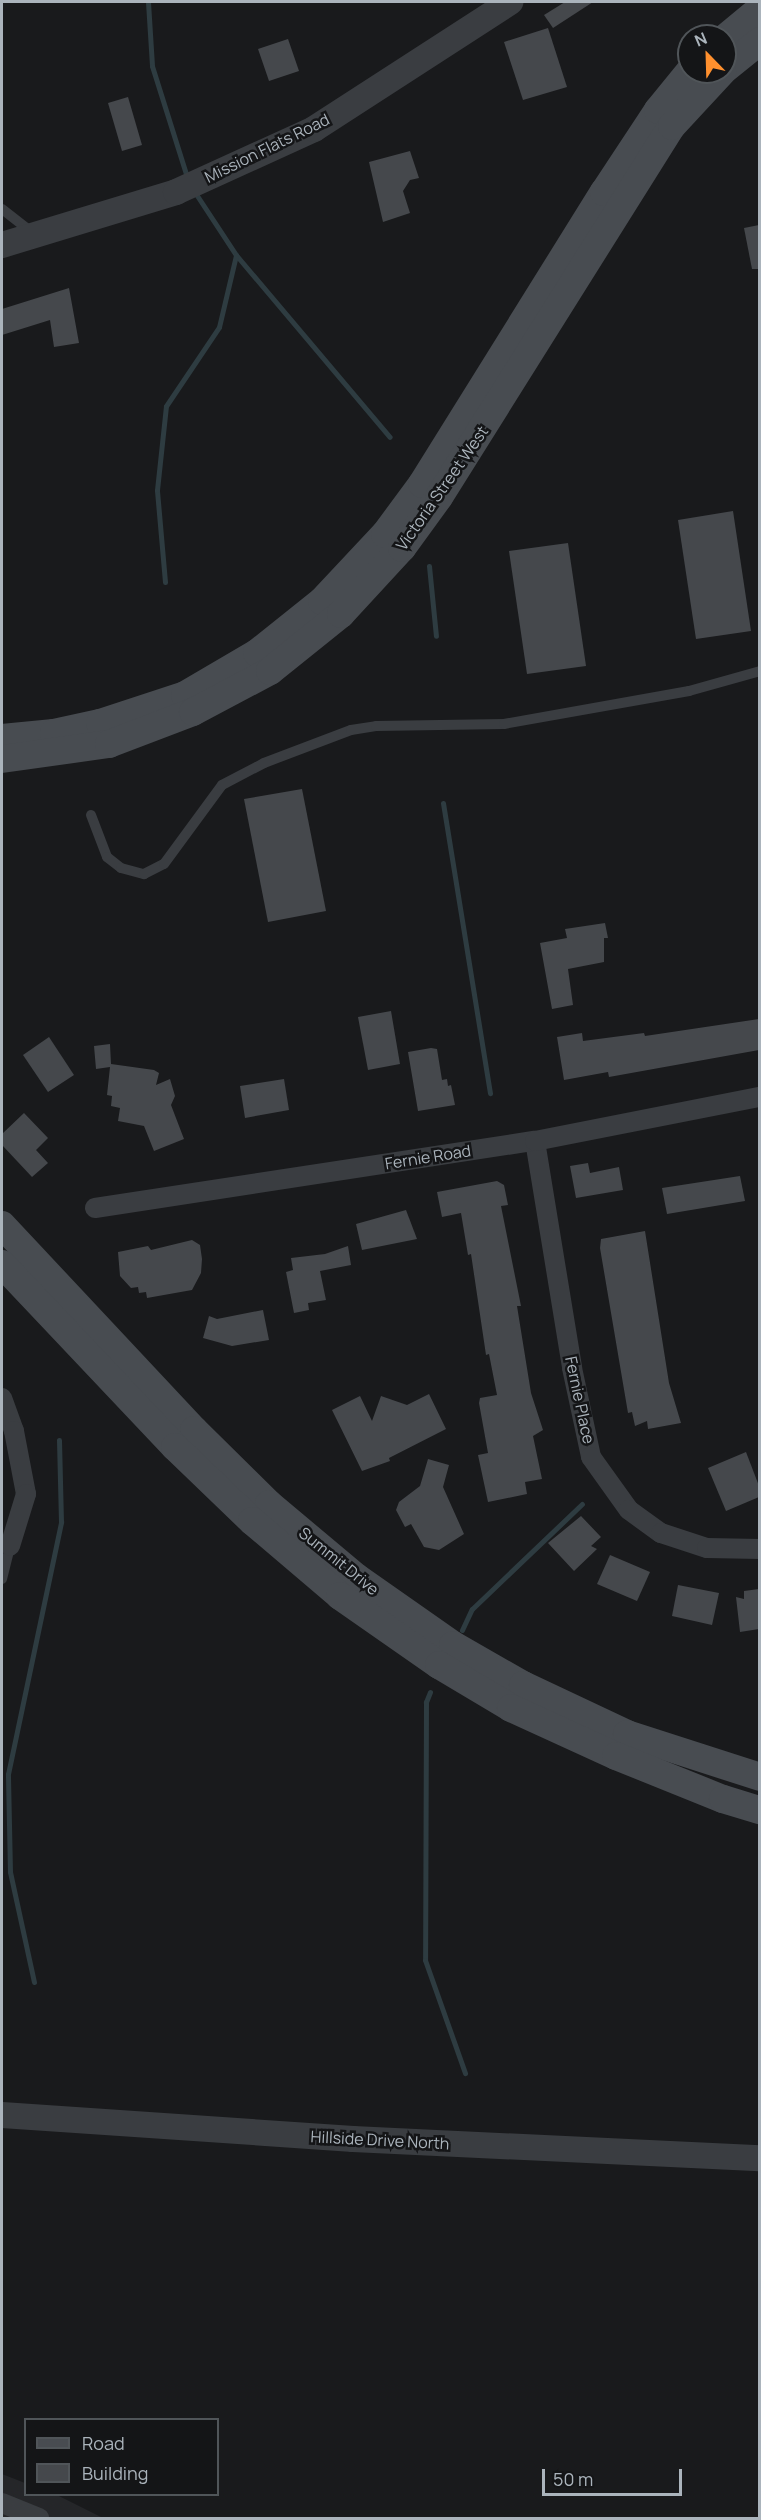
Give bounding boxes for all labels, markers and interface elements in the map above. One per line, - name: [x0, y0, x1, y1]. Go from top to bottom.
- north arrow: [677, 24, 737, 84]
- text: N: [691, 27, 710, 52]
- street label: Mission Flats Road: [201, 109, 333, 187]
- street label: Victoria Street West: [392, 422, 492, 554]
- street label: Fernie Road: [384, 1141, 472, 1173]
- street label: Fernie Place: [561, 1354, 599, 1446]
- street label: Summit Drive: [295, 1523, 383, 1599]
- street label: Hillside Drive North: [310, 2127, 450, 2153]
- legend: [24, 2418, 219, 2496]
- text: Road: [82, 2431, 125, 2455]
- scale bar: [545, 2457, 684, 2495]
- text: Building: [82, 2461, 148, 2485]
- text: 50 m: [553, 2467, 593, 2491]

